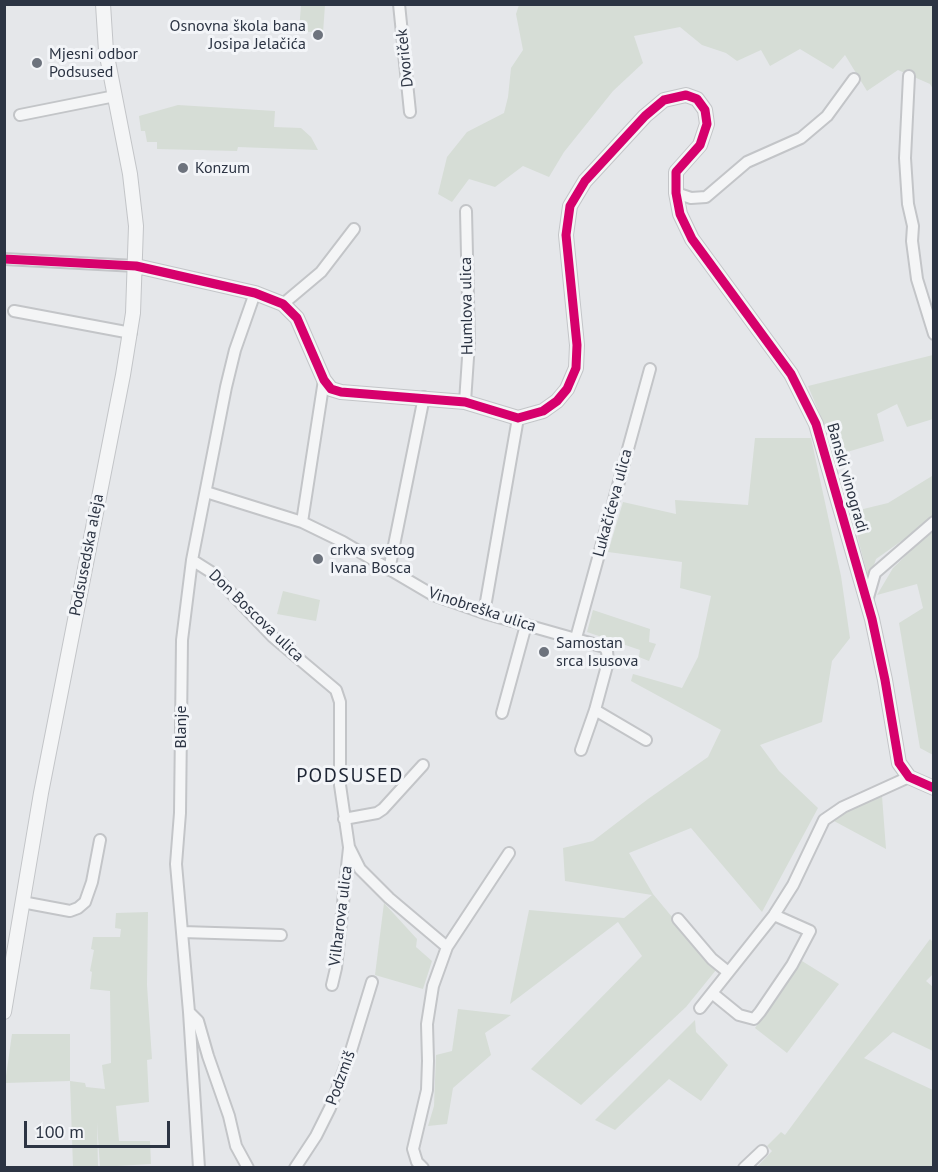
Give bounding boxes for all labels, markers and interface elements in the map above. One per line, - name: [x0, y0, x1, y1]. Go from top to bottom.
- place label: Osnovna škola bana Josipa Jelačića: [170, 16, 306, 54]
- marker: Osnovna škola bana Josipa Jelačića: [311, 28, 325, 42]
- street label: Dvoriček: [392, 28, 418, 88]
- place label: Mjesni odbor Podsused: [49, 44, 138, 82]
- marker: Mjesni odbor Podsused: [30, 56, 44, 70]
- place label: Konzum: [195, 158, 250, 178]
- marker: Konzum: [176, 161, 190, 175]
- street label: Humlova ulica: [457, 257, 477, 355]
- street label: Banski vinogradi: [822, 421, 872, 535]
- street label: Lukačićeva ulica: [589, 447, 637, 559]
- street label: Podsusedska aleja: [66, 492, 108, 618]
- place label: crkva svetog Ivana Bosca: [330, 540, 415, 578]
- marker: crkva svetog Ivana Bosca: [311, 552, 325, 566]
- street label: Don Boscova ulica: [205, 566, 307, 666]
- street label: Vinobreška ulica: [426, 584, 538, 636]
- place label: Samostan srca Isusova: [556, 633, 638, 671]
- marker: Samostan srca Isusova: [537, 645, 551, 659]
- street label: Blanje: [171, 705, 191, 749]
- district label: PODSUSED: [296, 764, 404, 788]
- street label: Vilharova ulica: [325, 865, 357, 967]
- street label: Podzmiš: [322, 1048, 360, 1108]
- scale bar: [27, 1109, 172, 1147]
- text: 100 m: [35, 1120, 84, 1143]

